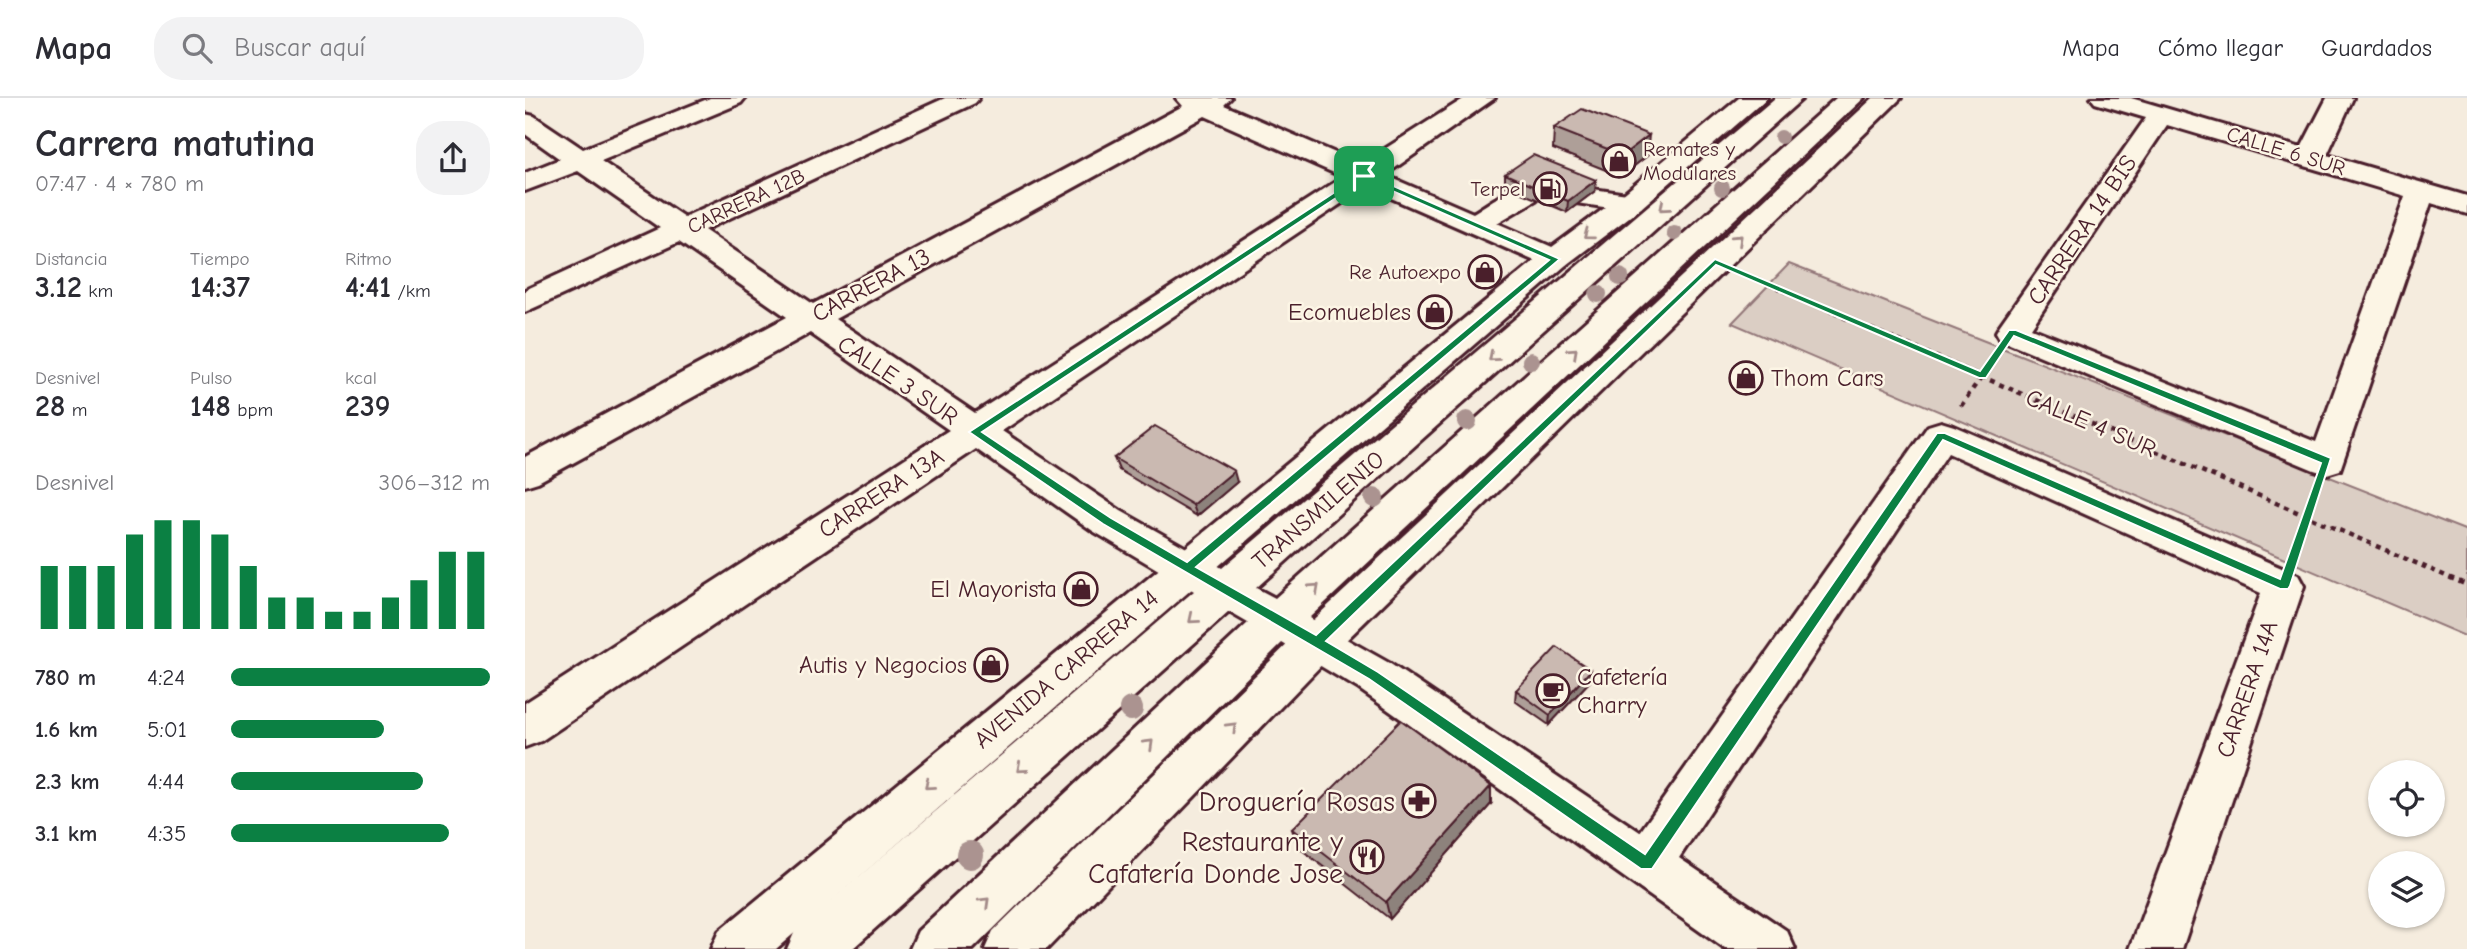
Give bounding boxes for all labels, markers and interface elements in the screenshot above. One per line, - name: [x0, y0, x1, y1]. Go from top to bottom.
- search box: [154, 17, 644, 80]
- text: Mapa: [35, 29, 112, 67]
- icon: search: [178, 29, 216, 67]
- text: Buscar aquí: [234, 33, 365, 63]
- text: Mapa: [2062, 34, 2120, 62]
- text: Cómo llegar: [2158, 34, 2283, 62]
- text: Guardados: [2321, 34, 2432, 62]
- button: share: [416, 121, 490, 195]
- text: Carrera matutina: [35, 122, 316, 166]
- street label: CALLE 6 SUR: [2224, 122, 2348, 180]
- place label: Remates y Modulares: [1643, 137, 1736, 185]
- shop icon: Remates y Modulares: [1600, 142, 1638, 180]
- pin: [1334, 146, 1394, 206]
- street label: CARRERA 14 BIS: [2022, 150, 2142, 310]
- icon: arrive: [1345, 157, 1383, 195]
- street label: CARRERA 12B: [683, 163, 809, 239]
- text: 07:47 · 4 × 780 m: [35, 170, 204, 197]
- fuel station icon: Terpel: [1531, 170, 1569, 208]
- place label: Terpel: [1471, 177, 1525, 201]
- one-way arrow: [1660, 199, 1673, 211]
- one-way arrow: [1583, 226, 1595, 239]
- one-way arrow: [1730, 235, 1743, 248]
- street label: CARRERA 13: [807, 242, 935, 328]
- text: Distancia: [35, 248, 108, 270]
- text: Tiempo: [190, 248, 250, 270]
- text: Ritmo: [345, 248, 392, 270]
- shop icon: Re Autoexpo: [1466, 253, 1504, 291]
- place label: Re Autoexpo: [1349, 260, 1461, 284]
- text: 3.12: [35, 270, 82, 305]
- text: 14:37: [190, 270, 250, 305]
- text: 4:41: [345, 270, 391, 305]
- text: km: [82, 280, 113, 302]
- text: /km: [391, 280, 431, 302]
- shop icon: Ecomuebles: [1416, 293, 1454, 331]
- place label: Ecomuebles: [1288, 298, 1411, 326]
- street label: CALLE 3 SUR: [832, 329, 964, 431]
- one-way arrow: [1565, 347, 1578, 360]
- one-way arrow: [1489, 349, 1502, 361]
- shop icon: Thom Cars: [1727, 359, 1765, 397]
- place label: Thom Cars: [1771, 364, 1884, 392]
- text: Desnivel: [35, 367, 100, 389]
- text: Pulso: [190, 367, 232, 389]
- text: kcal: [345, 367, 377, 389]
- street label: CALLE 4 SUR: [2022, 383, 2160, 463]
- text: 28: [35, 389, 65, 424]
- text: 148: [190, 389, 231, 424]
- text: 239: [345, 389, 390, 424]
- text: m: [65, 399, 87, 421]
- text: bpm: [231, 399, 273, 421]
- street label: CARRERA 13A: [813, 442, 949, 544]
- street label: TRANSMILENIO: [1246, 445, 1390, 575]
- text: Desnivel: [35, 469, 114, 496]
- text: 306–312 m: [379, 469, 490, 496]
- shop icon: El Mayorista: [1062, 570, 1100, 608]
- place label: El Mayorista: [930, 575, 1057, 603]
- street label: AVENIDA CARRERA 14: [968, 584, 1164, 754]
- one-way arrow: [1307, 584, 1320, 596]
- one-way arrow: [1188, 611, 1201, 623]
- street label: CARRERA 14A: [2210, 617, 2284, 761]
- shop icon: Autis y Negocios: [972, 646, 1010, 684]
- place label: Autis y Negocios: [799, 651, 967, 679]
- place label: Cafetería Charry: [1577, 663, 1668, 719]
- text: 780 m: [35, 664, 96, 691]
- text: 4:24: [147, 664, 185, 691]
- cafe icon: Cafetería Charry: [1534, 672, 1572, 710]
- text: 1.6 km: [35, 716, 98, 743]
- text: 5:01: [147, 716, 187, 743]
- one-way arrow: [1224, 723, 1237, 736]
- one-way arrow: [1141, 740, 1154, 753]
- one-way arrow: [1016, 760, 1029, 772]
- map controls: [2368, 760, 2445, 928]
- button: locate: [2368, 760, 2445, 837]
- text: 2.3 km: [35, 768, 100, 795]
- text: 4:44: [147, 768, 185, 795]
- one-way arrow: [924, 777, 937, 789]
- pharmacy icon: Droguería Rosas: [1400, 782, 1438, 820]
- place label: Droguería Rosas: [1199, 786, 1395, 818]
- text: 3.1 km: [35, 820, 97, 847]
- text: 4:35: [147, 820, 186, 847]
- place label: Restaurante y Cafatería Donde Jose: [1088, 826, 1343, 890]
- restaurant icon: Restaurante y Cafatería Donde Jose: [1348, 838, 1386, 876]
- button: layers: [2368, 851, 2445, 928]
- one-way arrow: [977, 897, 990, 910]

